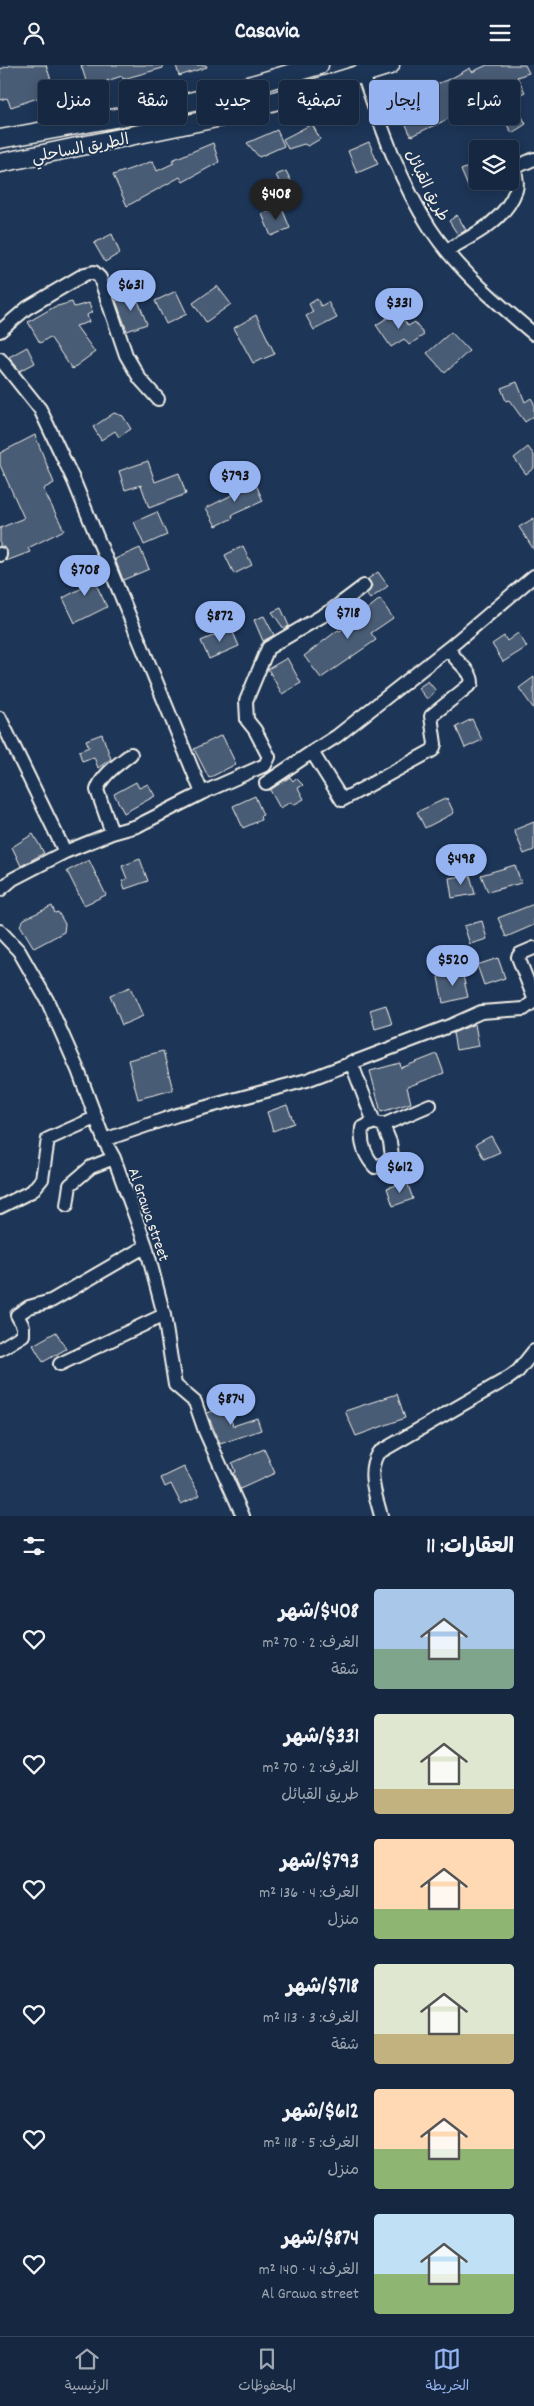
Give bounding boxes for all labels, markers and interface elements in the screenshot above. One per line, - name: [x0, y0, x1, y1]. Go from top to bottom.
- text: Casavia: [235, 17, 299, 48]
- icon: person: [20, 19, 48, 47]
- icon: menu: [486, 19, 514, 47]
- chip: منزل: [38, 80, 109, 125]
- chip: شقة: [119, 80, 187, 125]
- chip: جديد: [197, 80, 269, 125]
- chip: تصفية: [279, 80, 359, 125]
- chip: إيجار: [369, 80, 439, 125]
- chip: شراء: [449, 80, 520, 125]
- street label: الطريق الساحلي: [30, 129, 131, 171]
- map controls: [469, 140, 519, 190]
- button: layers: [469, 140, 519, 190]
- street label: طريق القبائل: [398, 146, 454, 226]
- pin: $408: [246, 179, 306, 221]
- text: $408: [261, 183, 291, 206]
- pin: $631: [101, 269, 161, 312]
- text: $631: [118, 274, 144, 297]
- pin: $331: [369, 287, 429, 330]
- text: $331: [386, 292, 412, 315]
- pin: $793: [205, 461, 265, 503]
- text: $793: [221, 465, 249, 488]
- pin: $708: [55, 555, 115, 597]
- text: $708: [70, 559, 100, 582]
- pin: $718: [318, 597, 378, 640]
- pin: $872: [190, 601, 250, 643]
- text: $718: [336, 602, 360, 625]
- text: $872: [206, 605, 234, 628]
- pin: $498: [431, 843, 491, 886]
- text: $498: [447, 848, 475, 871]
- pin: $520: [423, 945, 483, 987]
- text: $520: [437, 949, 469, 972]
- pin: $612: [370, 1151, 430, 1194]
- text: $612: [387, 1156, 413, 1179]
- street label: Al Grawa street: [121, 1165, 174, 1265]
- pin: $874: [201, 1383, 261, 1426]
- text: $874: [217, 1388, 245, 1411]
- icon: filters: [20, 1532, 48, 1560]
- text: العقارات: 11: [426, 1533, 514, 1563]
- text: $408/شهر: [279, 1598, 359, 1628]
- icon: home: [414, 1609, 474, 1669]
- icon: heart: [20, 1625, 48, 1653]
- text: الغرف: 2 · 70 m²: [262, 1632, 359, 1655]
- text: شقة: [331, 1659, 359, 1682]
- text: $331/شهر: [284, 1723, 359, 1753]
- icon: home: [414, 1734, 474, 1794]
- icon: heart: [20, 1750, 48, 1778]
- text: الغرف: 2 · 70 m²: [262, 1757, 359, 1780]
- text: طريق القبائل: [281, 1784, 359, 1807]
- text: $793/شهر: [280, 1848, 359, 1878]
- icon: home: [414, 1859, 474, 1919]
- icon: heart: [20, 1875, 48, 1903]
- text: الغرف: 4 · 136 m²: [259, 1882, 359, 1905]
- text: منزل: [327, 1909, 359, 1932]
- text: $718/شهر: [286, 1973, 359, 2003]
- icon: home: [414, 1984, 474, 2044]
- icon: heart: [20, 2000, 48, 2028]
- text: الغرف: 3 · 113 m²: [263, 2007, 359, 2030]
- text: شقة: [331, 2034, 359, 2057]
- text: $612/شهر: [283, 2098, 359, 2128]
- icon: home: [414, 2109, 474, 2169]
- icon: heart: [20, 2125, 48, 2153]
- text: الغرف: 5 · 118 m²: [263, 2132, 359, 2155]
- text: منزل: [327, 2159, 359, 2182]
- text: $874/شهر: [282, 2225, 359, 2255]
- icon: home: [414, 2234, 474, 2294]
- icon: heart: [20, 2250, 48, 2278]
- text: الغرف: 4 · 140 m²: [259, 2259, 359, 2282]
- text: Al Grawa street: [261, 2283, 359, 2306]
- tab: الرئيسية: [65, 2345, 109, 2398]
- tab: المحفوظات: [238, 2345, 296, 2398]
- tab: الخريطة: [426, 2345, 469, 2398]

